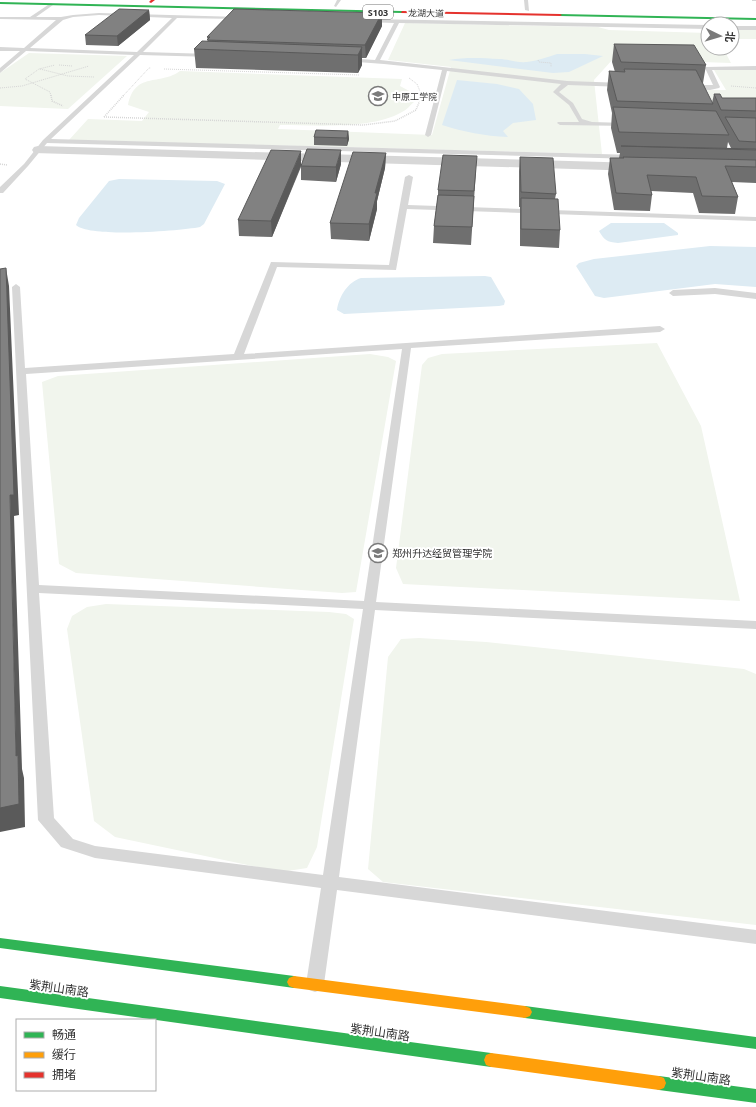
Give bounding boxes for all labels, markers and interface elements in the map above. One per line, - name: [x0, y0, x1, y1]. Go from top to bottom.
- road number: S103: [363, 5, 393, 19]
- street label: 龙湖大道: [408, 6, 444, 20]
- north arrow: [700, 16, 740, 56]
- text: 北: [723, 31, 738, 43]
- school or university icon: 中原工学院: [367, 85, 389, 107]
- place label: 中原工学院: [392, 90, 437, 103]
- school or university icon: 郑州升达经贸管理学院: [367, 542, 389, 564]
- place label: 郑州升达经贸管理学院: [392, 546, 492, 560]
- street label: 紫荆山南路: [28, 975, 90, 1001]
- legend: [16, 1019, 156, 1091]
- street label: 紫荆山南路: [349, 1019, 411, 1045]
- text: 畅通: [52, 1026, 76, 1043]
- text: 缓行: [52, 1046, 76, 1063]
- street label: 紫荆山南路: [670, 1063, 732, 1089]
- text: 拥堵: [52, 1066, 76, 1083]

